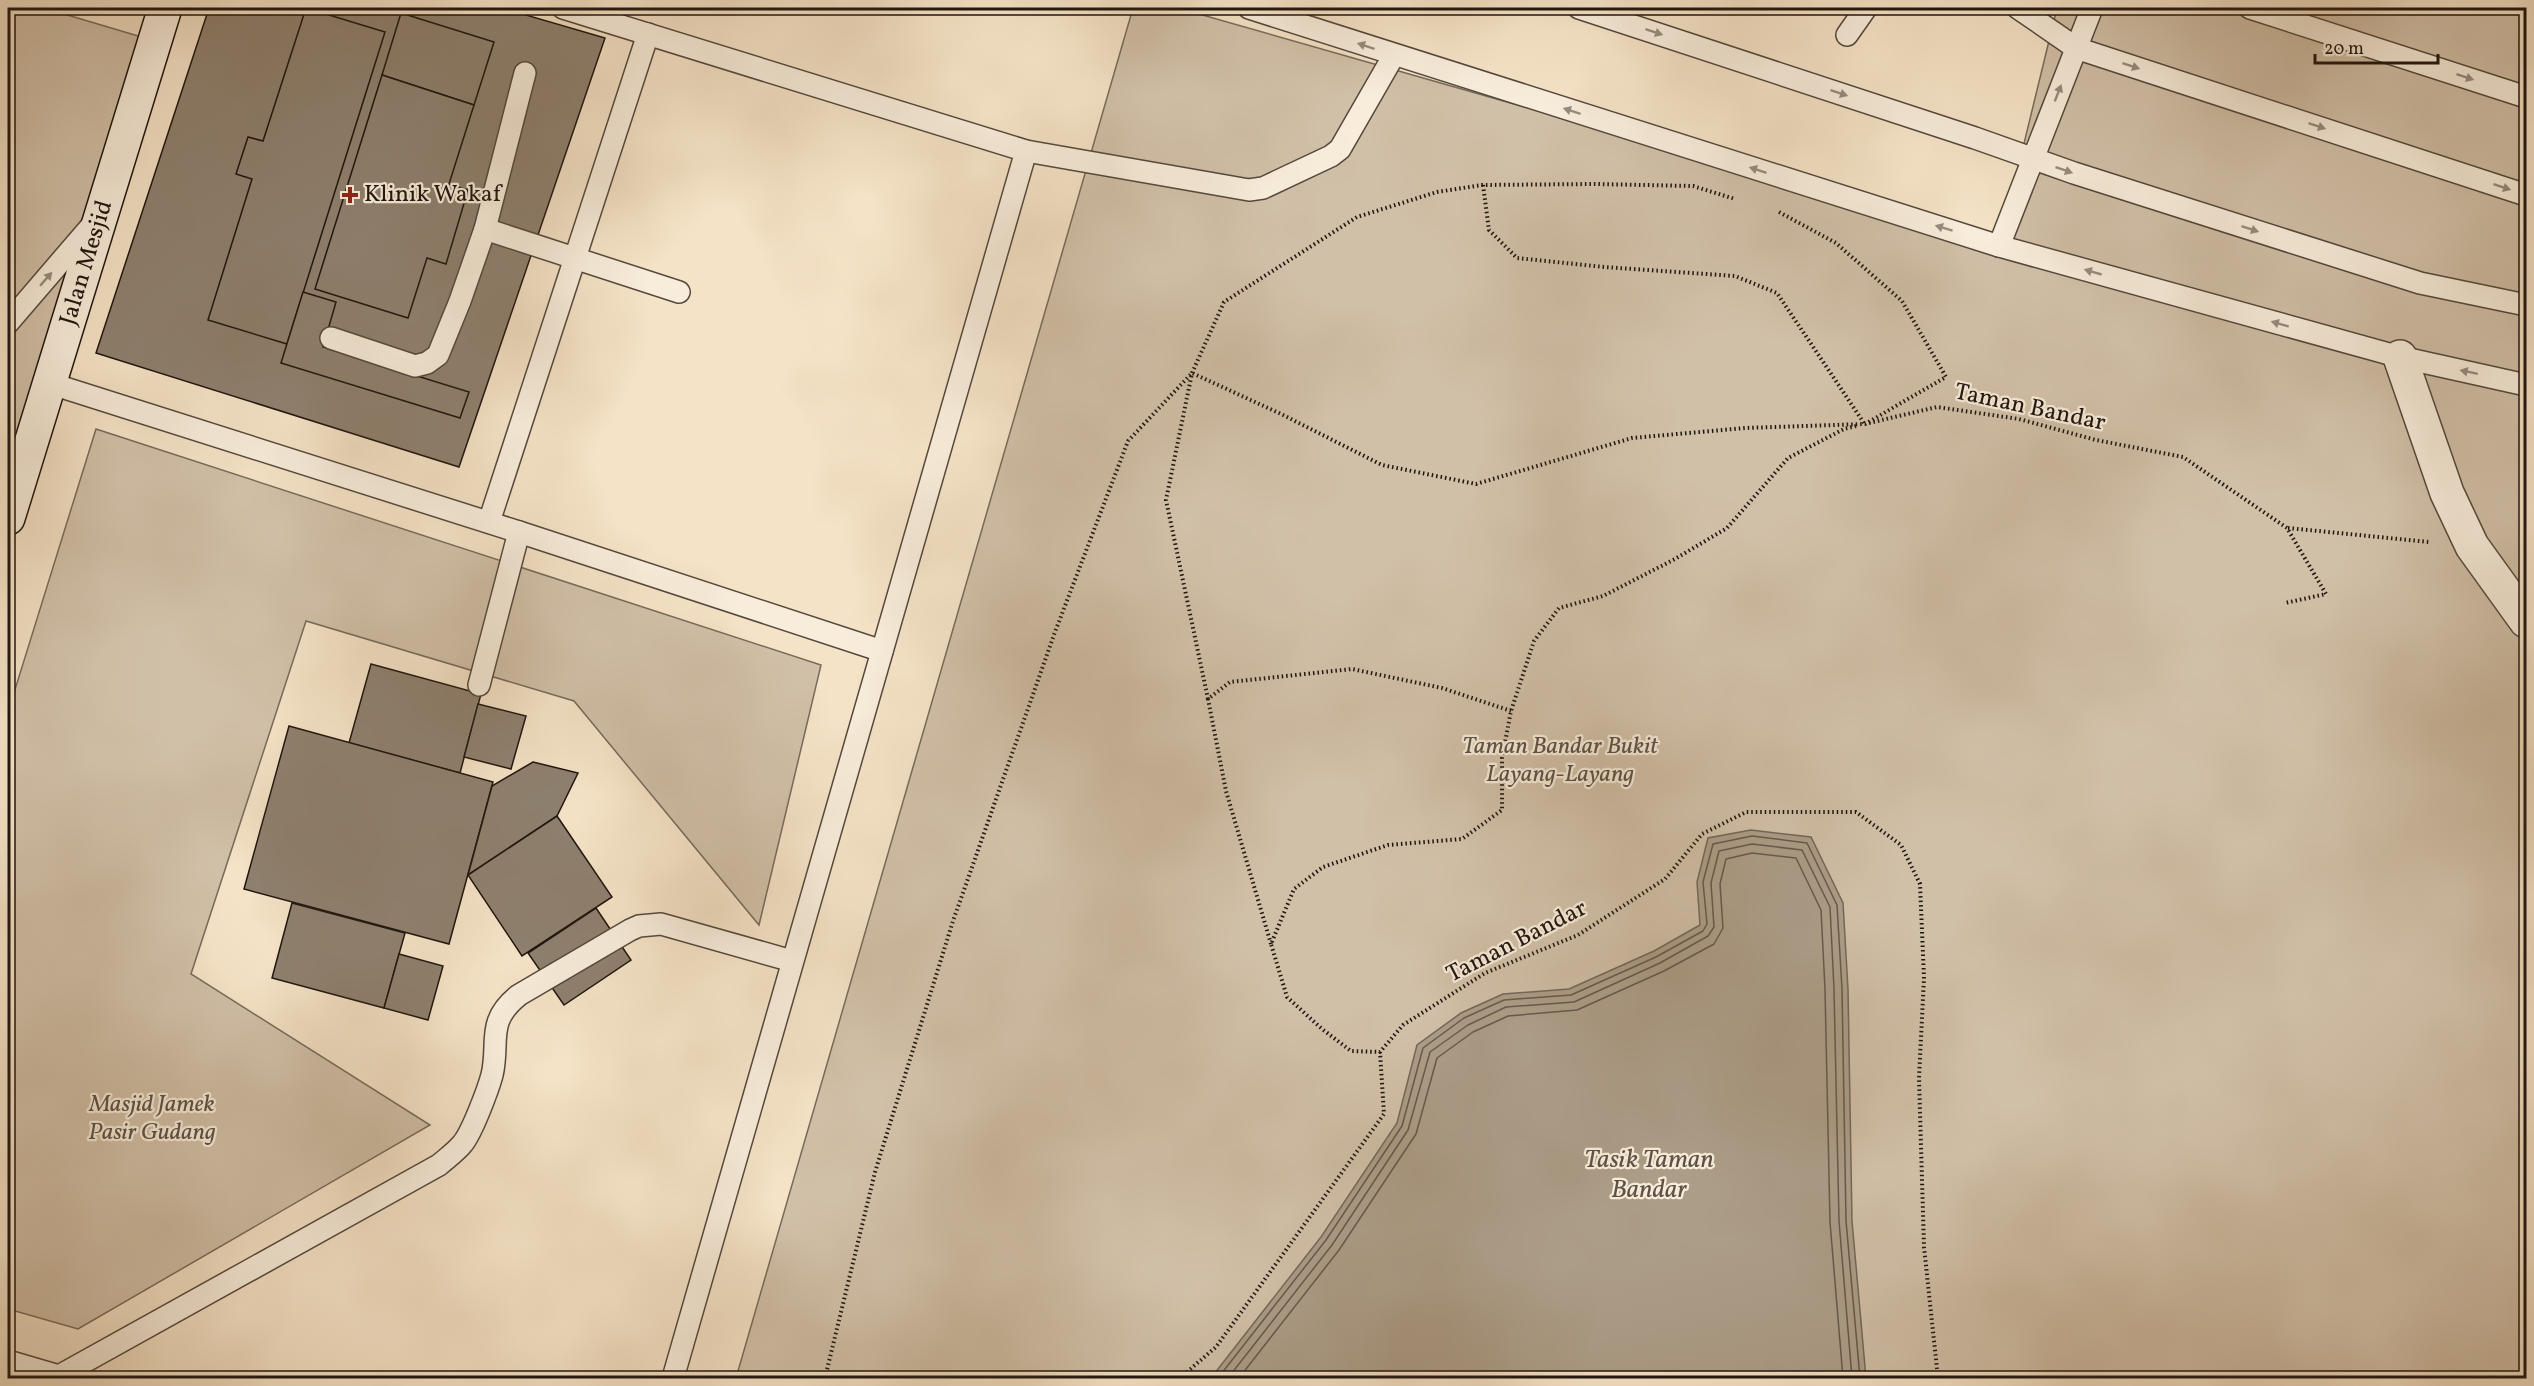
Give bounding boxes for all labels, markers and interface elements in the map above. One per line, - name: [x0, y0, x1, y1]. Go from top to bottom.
- scale bar: [2315, 27, 2438, 65]
- one-way arrow: [1645, 28, 1663, 38]
- text: 20 m: [2324, 37, 2364, 62]
- one-way arrow: [1357, 40, 1375, 50]
- one-way arrow: [2122, 62, 2140, 71]
- one-way arrow: [2456, 73, 2474, 82]
- one-way arrow: [2053, 84, 2063, 102]
- one-way arrow: [1830, 89, 1848, 98]
- one-way arrow: [1563, 106, 1581, 115]
- one-way arrow: [2308, 122, 2326, 132]
- one-way arrow: [1749, 164, 1767, 174]
- one-way arrow: [2055, 165, 2073, 175]
- place label: Klinik Wakaf: [364, 178, 504, 212]
- one-way arrow: [2493, 182, 2511, 192]
- marker: Klinik Wakaf: [341, 186, 359, 204]
- street label: Jalan Mesjid: [52, 196, 122, 330]
- one-way arrow: [1935, 223, 1953, 232]
- one-way arrow: [2241, 225, 2259, 234]
- one-way arrow: [2083, 267, 2101, 276]
- one-way arrow: [39, 272, 52, 287]
- one-way arrow: [2271, 319, 2289, 328]
- one-way arrow: [2460, 367, 2479, 377]
- street label: Taman Bandar: [1951, 375, 2109, 441]
- park label: Taman Bandar Bukit Layang-Layang: [1462, 730, 1659, 792]
- street label: Taman Bandar: [1441, 892, 1593, 992]
- park label: Masjid Jamek Pasir Gudang: [88, 1088, 216, 1150]
- water label: Tasik Taman Bandar: [1584, 1142, 1714, 1208]

